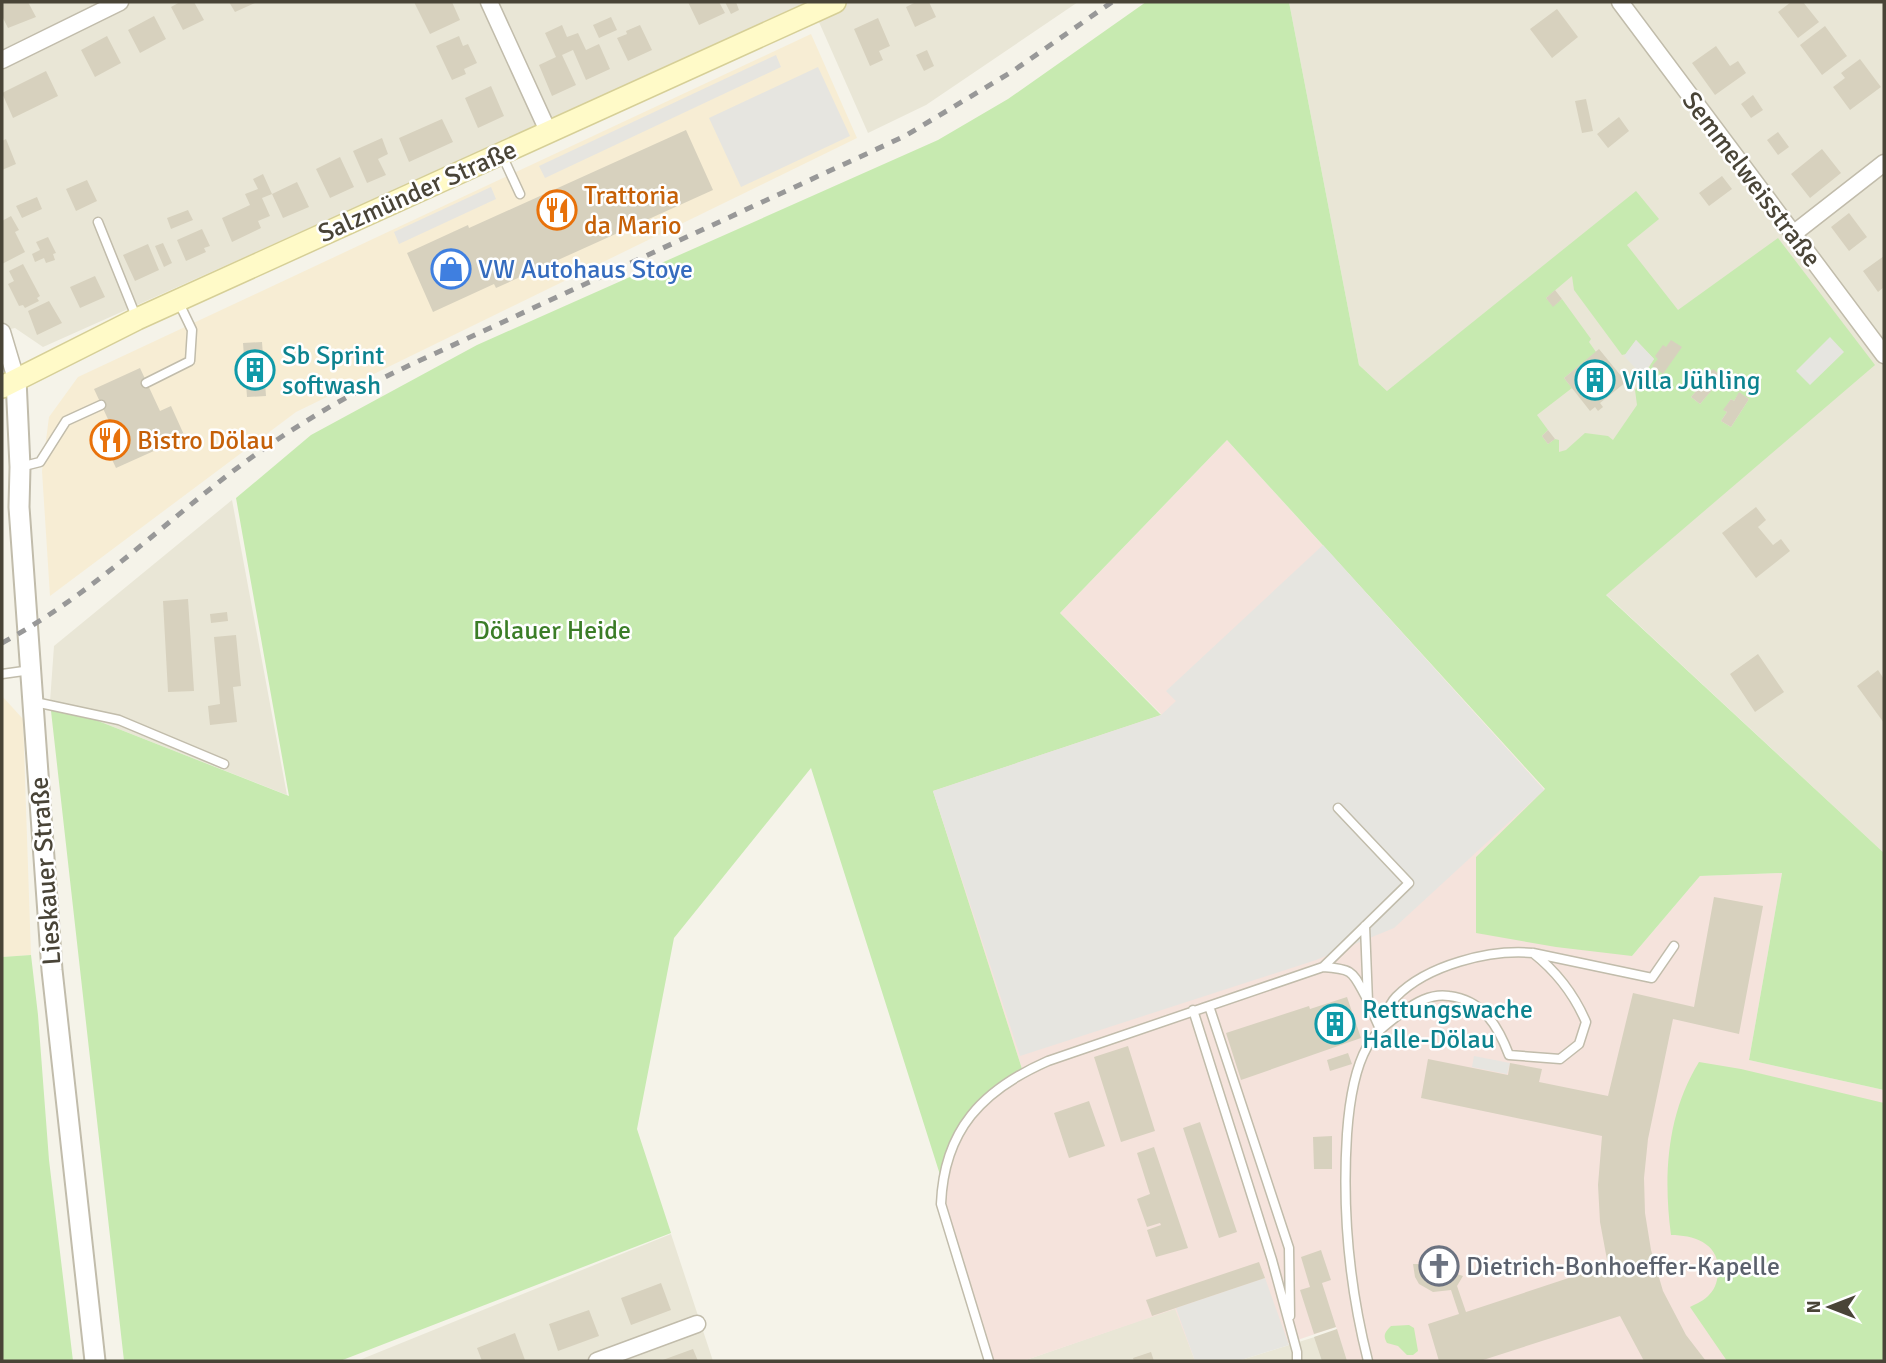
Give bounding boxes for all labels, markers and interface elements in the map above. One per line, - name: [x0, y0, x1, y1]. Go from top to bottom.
- street label: Semmelweisstraße: [1675, 85, 1828, 274]
- street label: Salzmünder Straße: [313, 134, 522, 250]
- place label: Trattoria da Mario: [584, 180, 681, 242]
- restaurant icon: Trattoria da Mario: [536, 189, 578, 231]
- shop icon: VW Autohaus Stoye: [430, 248, 472, 290]
- place label: VW Autohaus Stoye: [478, 254, 693, 286]
- place label: Sb Sprint softwash: [282, 340, 384, 402]
- building icon: Sb Sprint softwash: [234, 349, 276, 391]
- building icon: Villa Jühling: [1574, 359, 1616, 401]
- place label: Villa Jühling: [1622, 365, 1760, 397]
- restaurant icon: Bistro Dölau: [89, 419, 131, 461]
- place label: Bistro Dölau: [137, 425, 274, 457]
- park label: Dölauer Heide: [473, 615, 631, 647]
- street label: Lieskauer Straße: [23, 776, 69, 966]
- place label: Rettungswache Halle-Dölau: [1362, 994, 1533, 1056]
- building icon: Rettungswache Halle-Dölau: [1314, 1003, 1356, 1045]
- church icon: Dietrich-Bonhoeffer-Kapelle: [1418, 1245, 1460, 1287]
- place label: Dietrich-Bonhoeffer-Kapelle: [1466, 1251, 1780, 1283]
- north arrow: [1795, 1272, 1865, 1342]
- text: N: [1802, 1300, 1826, 1314]

